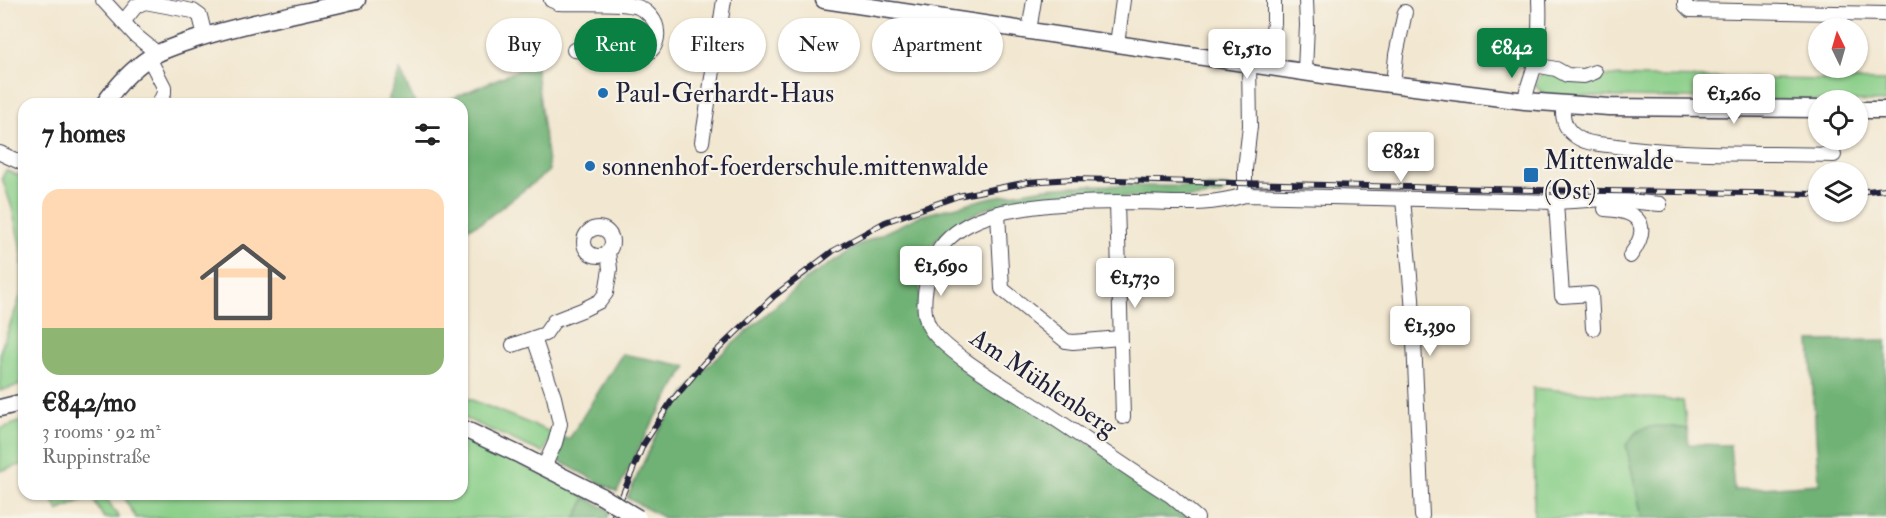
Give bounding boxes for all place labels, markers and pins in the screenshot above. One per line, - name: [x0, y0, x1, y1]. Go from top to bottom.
- pin: €842: [1476, 28, 1548, 79]
- pin: €1,510: [1198, 29, 1296, 80]
- pin: €1,260: [1685, 74, 1783, 125]
- place label: Paul-Gerhardt-Haus: [615, 78, 834, 110]
- marker: Paul-Gerhardt-Haus: [596, 86, 610, 100]
- pin: €821: [1365, 132, 1437, 183]
- place label: Mittenwalde (Ost): [1544, 145, 1674, 207]
- place label: sonnenhof-foerderschule.mittenwalde: [602, 151, 988, 183]
- marker: sonnenhof-foerderschule.mittenwalde: [583, 159, 597, 173]
- marker: Mittenwalde (Ost): [1522, 166, 1540, 184]
- pin: €1,690: [892, 246, 990, 297]
- pin: €1,730: [1086, 258, 1184, 309]
- pin: €1,390: [1381, 306, 1479, 357]

